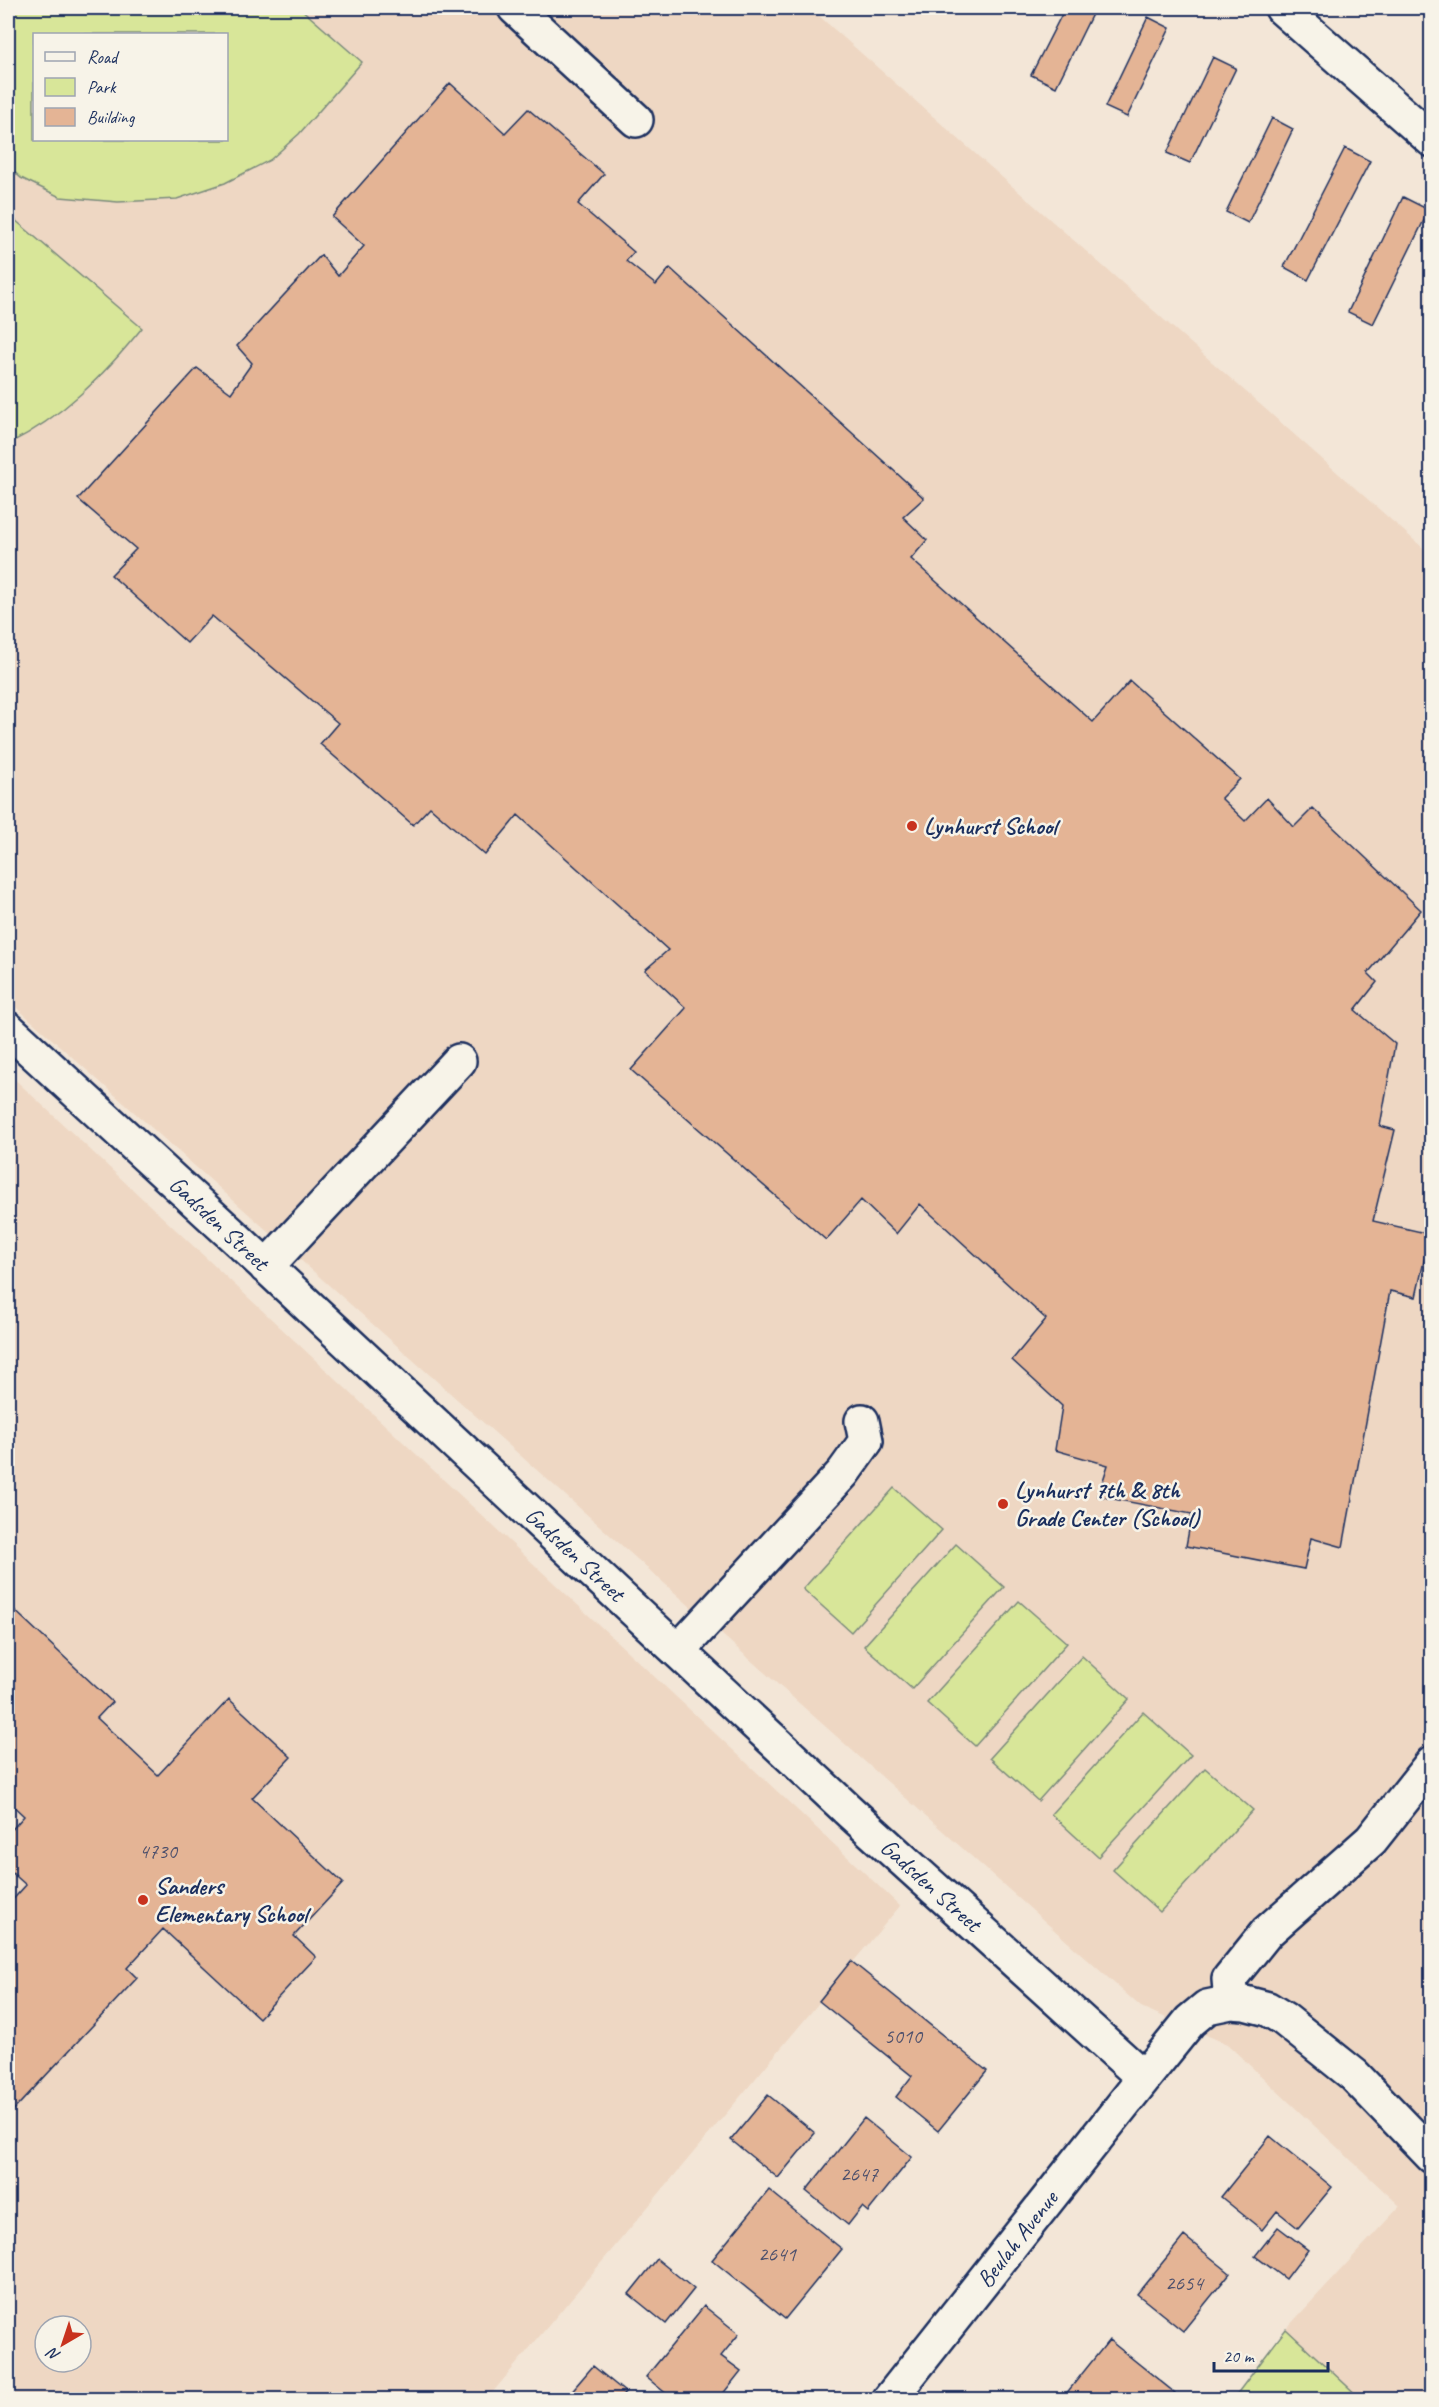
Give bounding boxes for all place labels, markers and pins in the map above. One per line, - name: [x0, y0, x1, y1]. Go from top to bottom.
- place label: Lynhurst School: [924, 811, 1061, 841]
- marker: Lynhurst School: [905, 819, 919, 833]
- place label: Lynhurst 7th & 8th Grade Center (School): [1015, 1475, 1202, 1533]
- marker: Lynhurst 7th & 8th Grade Center (School): [996, 1497, 1010, 1511]
- place label: Sanders Elementary School: [155, 1871, 312, 1929]
- marker: Sanders Elementary School: [136, 1893, 150, 1907]

